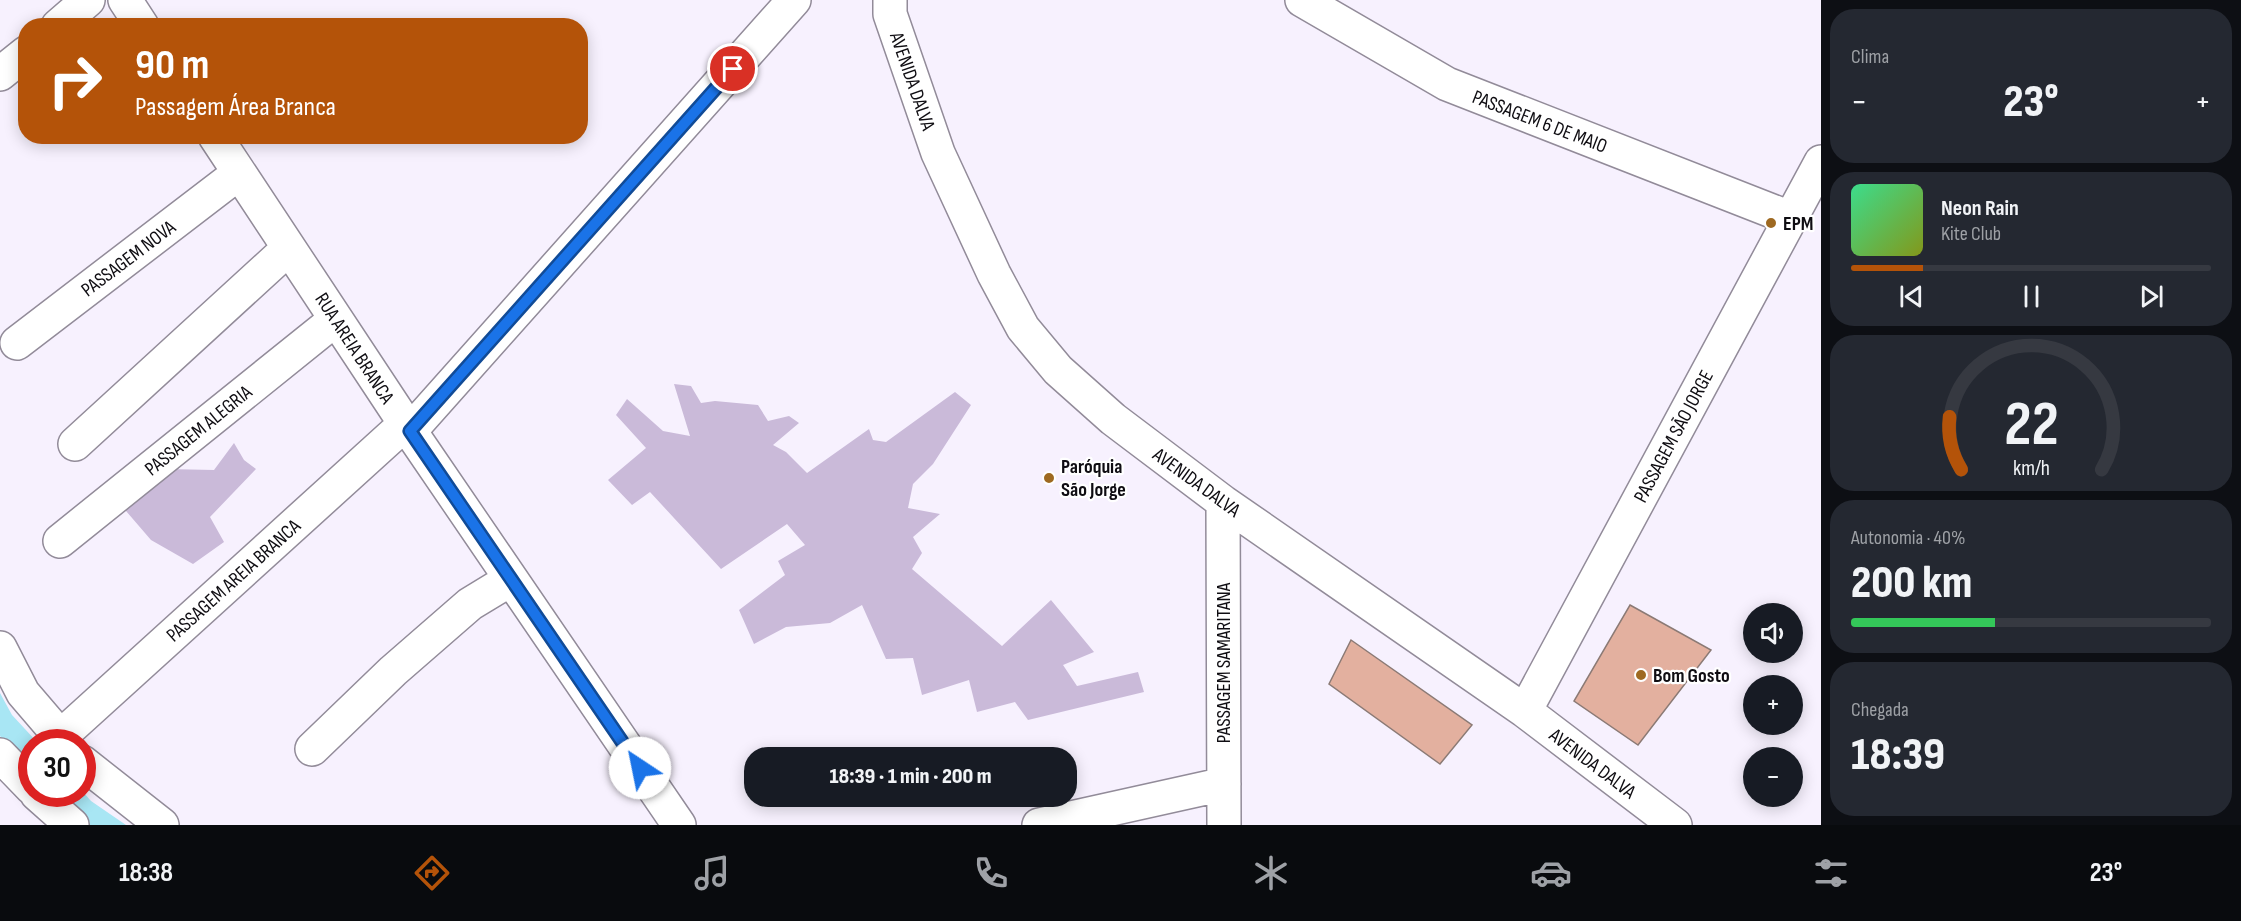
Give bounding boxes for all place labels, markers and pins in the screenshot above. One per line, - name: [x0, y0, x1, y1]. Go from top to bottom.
- pin: [707, 43, 758, 94]
- place label: EPM: [1783, 212, 1813, 236]
- marker: EPM: [1764, 216, 1778, 230]
- place label: Paróquia São Jorge: [1061, 455, 1126, 502]
- marker: Paróquia São Jorge: [1042, 471, 1056, 485]
- place label: Bom Gosto: [1653, 664, 1730, 688]
- marker: Bom Gosto: [1634, 668, 1648, 682]

